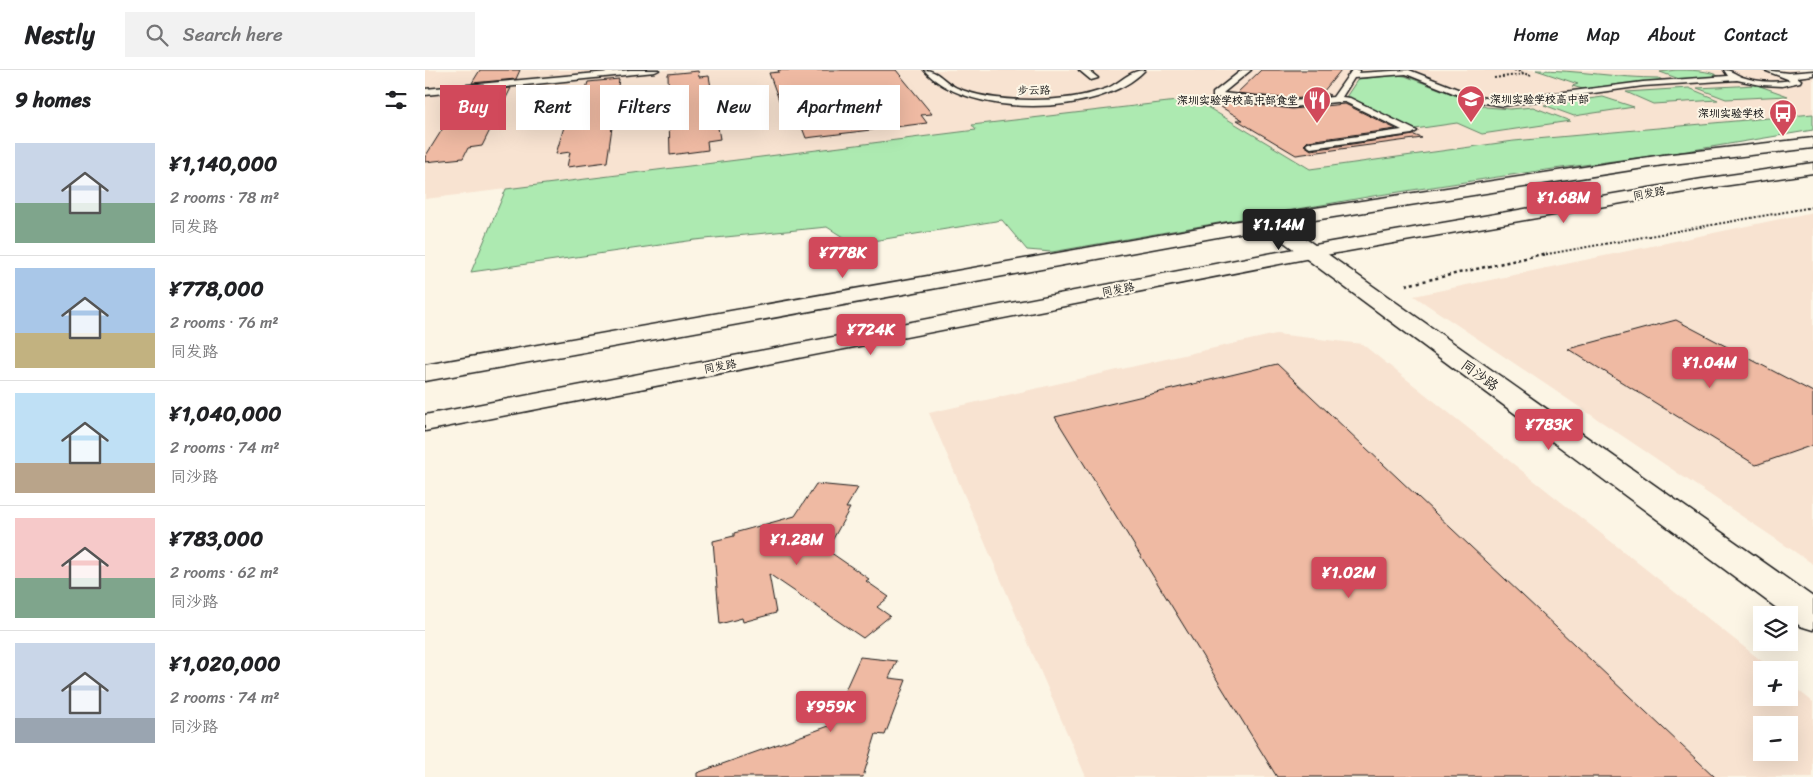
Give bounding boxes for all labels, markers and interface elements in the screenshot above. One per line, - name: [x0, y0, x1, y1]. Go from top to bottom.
- search box: [125, 12, 475, 57]
- text: Nestly: [25, 14, 95, 56]
- text: Search here: [183, 18, 283, 51]
- text: Home: [1514, 19, 1559, 51]
- text: Map: [1587, 19, 1620, 51]
- text: About: [1648, 19, 1696, 51]
- text: Contact: [1724, 19, 1788, 51]
- icon: search: [143, 21, 171, 49]
- text: 9 homes: [15, 81, 91, 119]
- street label: 步云路: [1017, 81, 1051, 100]
- school or university icon: 深圳实验学校高中部: [1456, 84, 1486, 123]
- chip: Buy: [440, 85, 506, 130]
- chip: Rent: [516, 85, 590, 130]
- chip: Filters: [600, 85, 689, 130]
- chip: New: [699, 85, 769, 130]
- chip: Apartment: [779, 85, 900, 130]
- restaurant icon: 深圳实验学校高中部食堂: [1302, 85, 1332, 124]
- icon: filters: [382, 86, 410, 114]
- place label: 深圳实验学校高中部: [1490, 90, 1589, 109]
- place label: 深圳实验学校高中部食堂: [1177, 91, 1298, 110]
- bus stop icon: 深圳实验学校: [1768, 98, 1798, 137]
- place label: 深圳实验学校: [1698, 104, 1764, 123]
- text: ¥1,140,000: [170, 145, 277, 183]
- icon: home: [55, 163, 115, 223]
- street label: 同发路: [1631, 181, 1667, 206]
- pin: ¥1.68M: [1523, 182, 1605, 224]
- text: 2 rooms · 78 m²: [170, 183, 279, 212]
- text: ¥1.68M: [1538, 183, 1590, 212]
- pin: ¥1.14M: [1238, 208, 1320, 251]
- text: ¥1.14M: [1254, 210, 1304, 239]
- text: 同发路: [170, 212, 218, 241]
- pin: ¥778K: [808, 236, 878, 279]
- text: ¥778K: [820, 238, 866, 267]
- text: ¥778,000: [170, 270, 264, 308]
- street label: 同发路: [1100, 277, 1136, 302]
- icon: home: [55, 288, 115, 348]
- text: 2 rooms · 76 m²: [170, 308, 279, 337]
- pin: ¥724K: [836, 314, 906, 356]
- text: ¥724K: [848, 315, 894, 344]
- text: 同发路: [170, 337, 218, 366]
- pin: ¥1.04M: [1669, 346, 1751, 389]
- text: ¥1.04M: [1683, 348, 1737, 377]
- street label: 同沙路: [1455, 353, 1504, 398]
- street label: 同发路: [702, 354, 738, 379]
- text: ¥1,040,000: [170, 395, 281, 433]
- pin: ¥783K: [1514, 408, 1584, 451]
- text: ¥783K: [1526, 410, 1572, 439]
- icon: home: [55, 413, 115, 473]
- text: 2 rooms · 74 m²: [170, 433, 280, 462]
- text: 同沙路: [170, 462, 218, 491]
- text: ¥783,000: [170, 520, 263, 558]
- pin: ¥1.28M: [756, 524, 838, 566]
- text: ¥1.28M: [771, 525, 823, 554]
- icon: home: [55, 538, 115, 598]
- pin: ¥1.02M: [1308, 556, 1390, 599]
- text: 2 rooms · 62 m²: [170, 558, 279, 587]
- text: ¥1.02M: [1323, 558, 1375, 587]
- text: 同沙路: [170, 587, 218, 616]
- map controls: [1753, 606, 1798, 761]
- button: layers: [1753, 606, 1798, 651]
- text: ¥1,020,000: [170, 645, 280, 683]
- button: +: [1753, 661, 1798, 706]
- icon: home: [55, 663, 115, 723]
- text: 2 rooms · 74 m²: [170, 683, 280, 712]
- pin: ¥959K: [796, 690, 866, 733]
- text: ¥959K: [807, 692, 855, 721]
- text: 同沙路: [170, 712, 218, 741]
- button: −: [1753, 716, 1798, 761]

